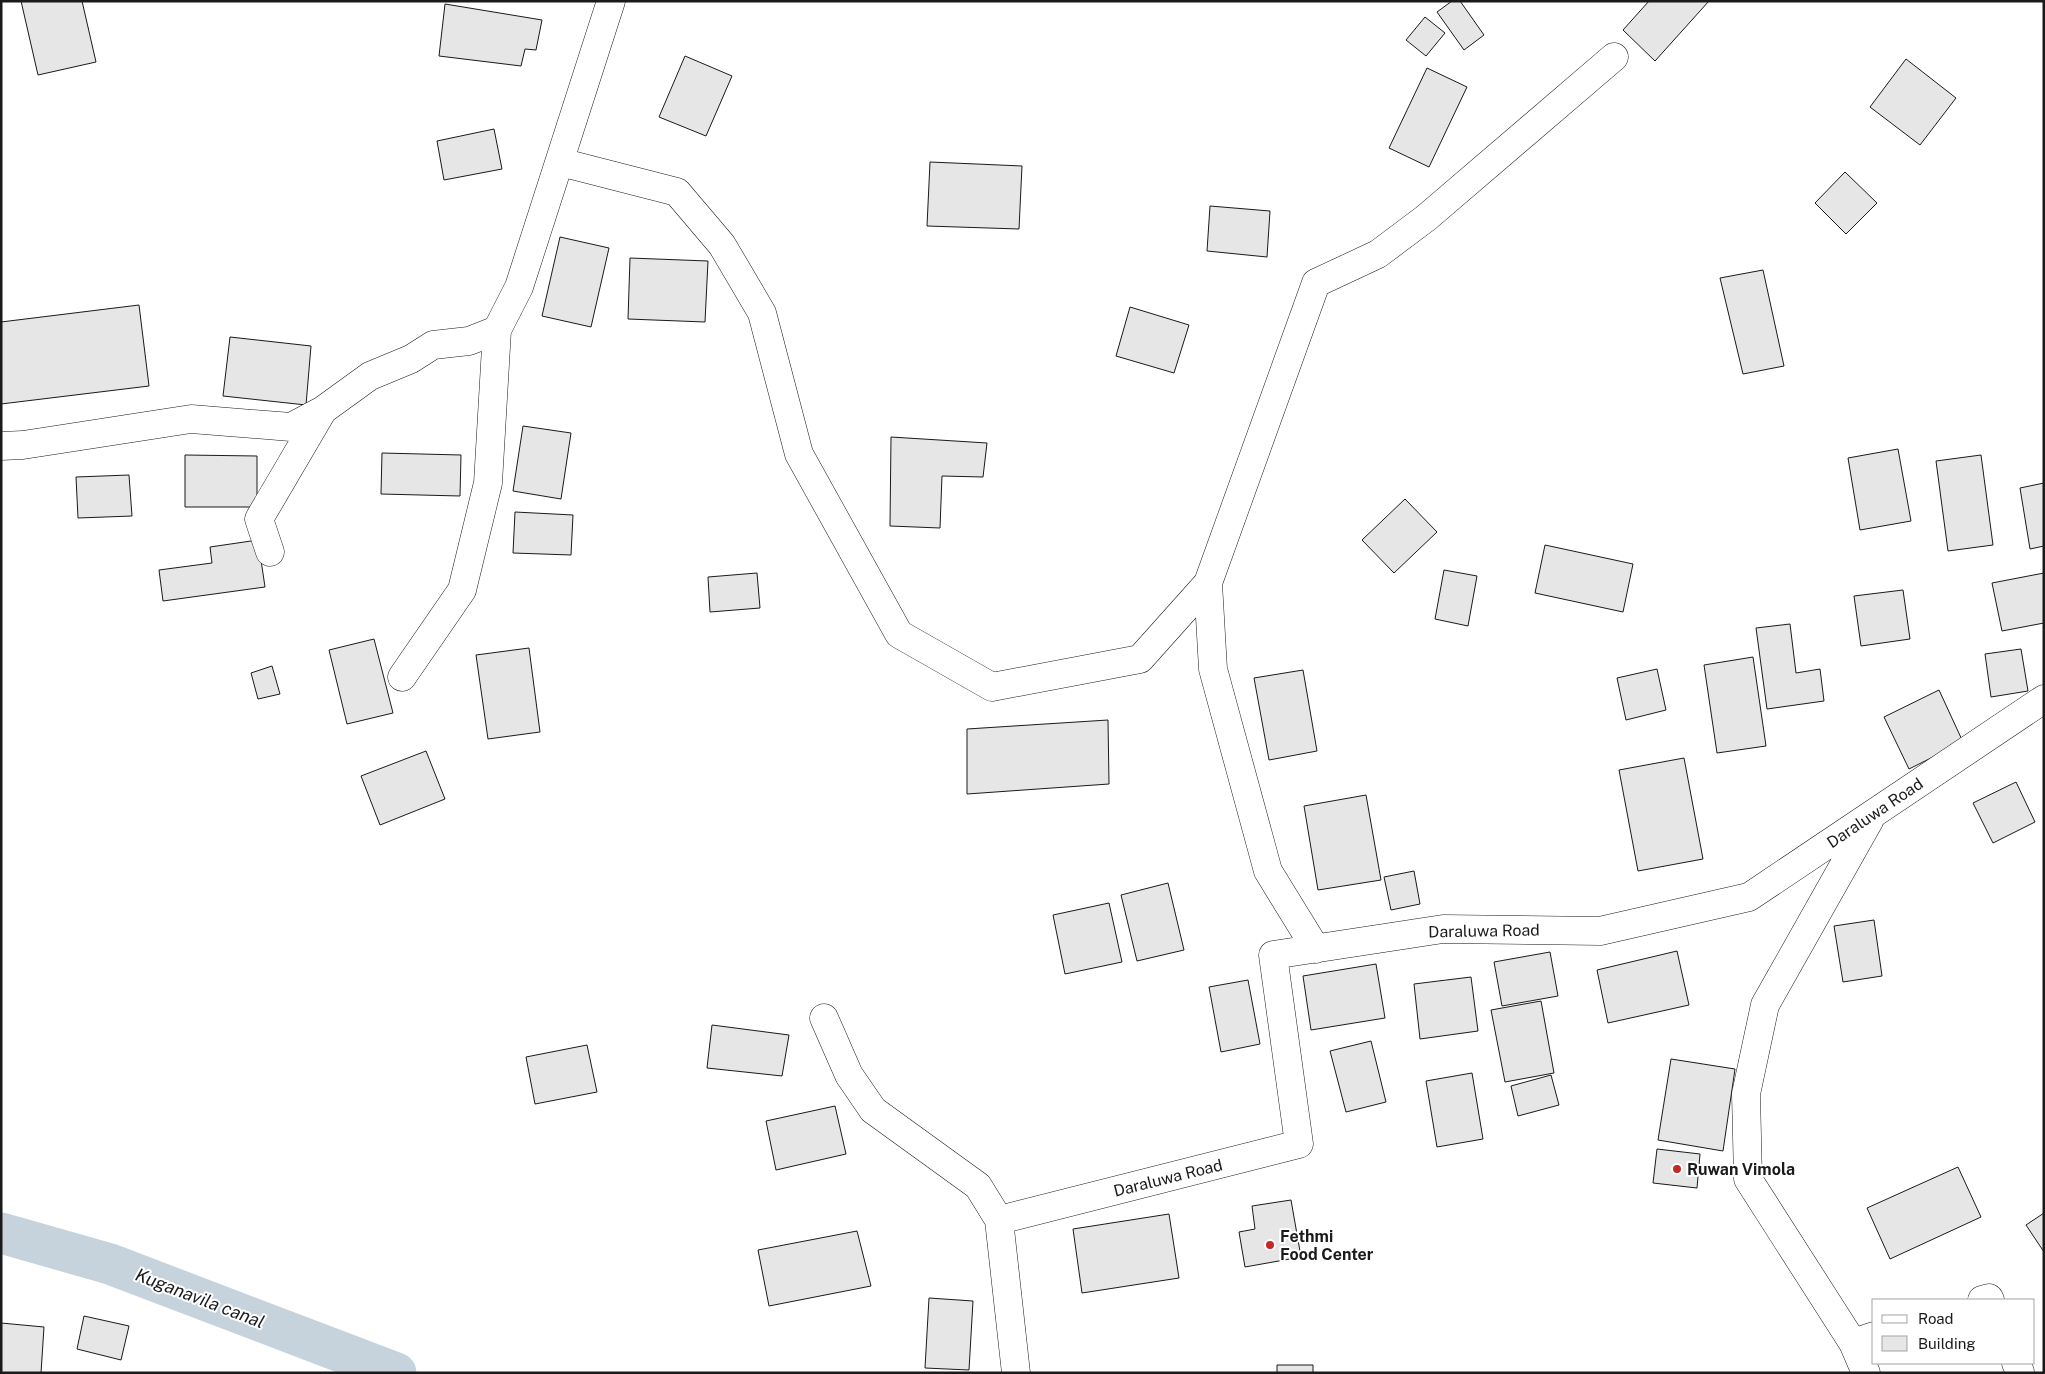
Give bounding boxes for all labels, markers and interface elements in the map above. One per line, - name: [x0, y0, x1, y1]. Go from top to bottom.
- street label: Daraluwa Road: [1823, 774, 1927, 852]
- street label: Daraluwa Road: [1428, 921, 1540, 941]
- street label: Daraluwa Road: [1112, 1155, 1224, 1201]
- place label: Ruwan Vimola: [1687, 1160, 1795, 1179]
- marker: Ruwan Vimola: [1671, 1163, 1683, 1175]
- place label: Fethmi Food Center: [1280, 1227, 1374, 1264]
- marker: Fethmi Food Center: [1264, 1239, 1276, 1251]
- water label: Kuganavila canal: [132, 1264, 268, 1332]
- legend: [1872, 1299, 2035, 1364]
- text: Road: [1918, 1310, 1954, 1327]
- text: Building: [1918, 1335, 1976, 1352]

